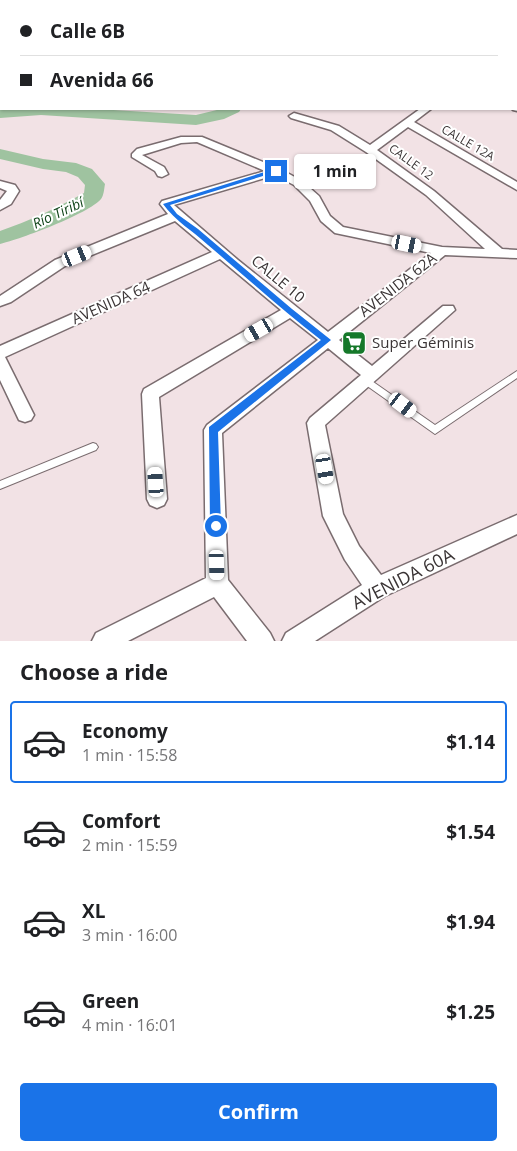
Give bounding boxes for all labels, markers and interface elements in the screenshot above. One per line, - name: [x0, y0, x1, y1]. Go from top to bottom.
- text: Calle 6B: [50, 18, 125, 44]
- text: Avenida 66: [50, 67, 154, 93]
- street label: CALLE 12A: [439, 121, 498, 165]
- street label: CALLE 12: [386, 140, 437, 184]
- callout: 1 min: [294, 154, 376, 188]
- route end: [265, 160, 287, 182]
- text: 1 min: [313, 160, 357, 182]
- water label: Río Tiribí: [29, 192, 88, 233]
- car: [390, 234, 423, 254]
- car: [60, 243, 93, 269]
- street label: AVENIDA 62A: [355, 247, 441, 321]
- street label: CALLE 10: [248, 250, 310, 306]
- street label: AVENIDA 64: [68, 276, 153, 328]
- car: [242, 316, 275, 344]
- supermarket icon: Super Géminis: [341, 330, 367, 356]
- place label: Super Géminis: [372, 332, 474, 352]
- car: [386, 390, 419, 420]
- car: [315, 453, 334, 485]
- car: [147, 467, 164, 497]
- route start: [205, 515, 227, 537]
- street label: AVENIDA 60A: [347, 542, 458, 614]
- car: [208, 550, 225, 580]
- text: Choose a ride: [20, 656, 168, 686]
- text: Economy: [82, 718, 168, 744]
- icon: car: [22, 720, 67, 765]
- text: $1.14: [446, 729, 495, 755]
- text: 1 min · 15:58: [82, 744, 177, 766]
- text: Comfort: [82, 808, 161, 834]
- icon: car: [22, 810, 67, 855]
- text: $1.54: [446, 819, 495, 845]
- text: 2 min · 15:59: [82, 834, 177, 856]
- text: XL: [82, 898, 105, 924]
- icon: car: [22, 900, 67, 945]
- text: $1.94: [446, 909, 495, 935]
- text: 3 min · 16:00: [82, 924, 177, 946]
- text: Green: [82, 988, 139, 1014]
- icon: car: [22, 990, 67, 1035]
- text: $1.25: [446, 999, 495, 1025]
- text: 4 min · 16:01: [82, 1014, 177, 1036]
- button: Confirm: [20, 1083, 497, 1141]

